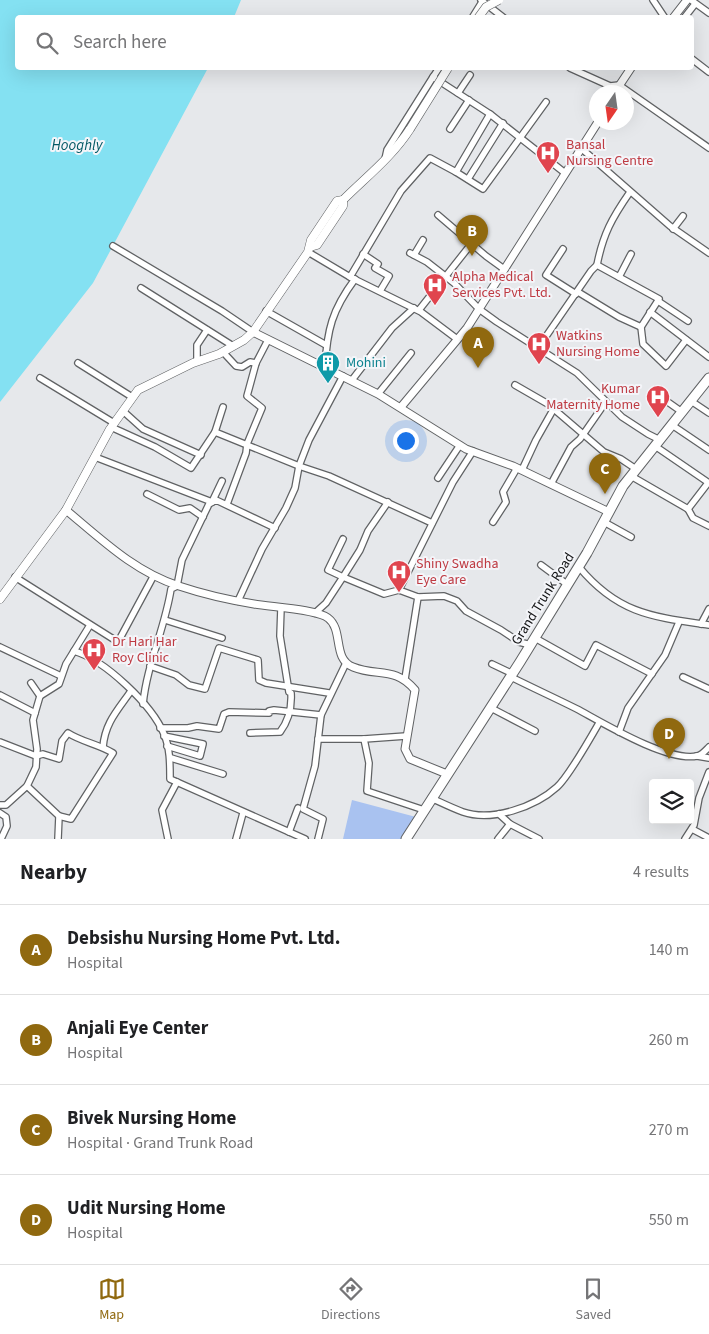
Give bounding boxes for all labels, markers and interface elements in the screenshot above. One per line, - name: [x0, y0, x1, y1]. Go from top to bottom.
- search box: [15, 15, 694, 70]
- icon: search: [33, 29, 61, 57]
- text: Search here: [73, 29, 167, 56]
- north arrow: [589, 85, 634, 130]
- water label: Hooghly: [51, 135, 104, 156]
- place label: Bansal Nursing Centre: [566, 135, 653, 171]
- hospital icon: Bansal Nursing Centre: [535, 140, 561, 174]
- pin: B: [456, 215, 488, 256]
- place label: Alpha Medical Services Pvt. Ltd.: [452, 267, 551, 303]
- hospital icon: Alpha Medical Services Pvt. Ltd.: [422, 272, 448, 306]
- place label: Watkins Nursing Home: [556, 326, 640, 362]
- pin: A: [462, 327, 494, 368]
- hospital icon: Watkins Nursing Home: [526, 331, 552, 365]
- building icon: Mohini: [315, 350, 341, 384]
- place label: Mohini: [346, 353, 386, 373]
- place label: Kumar Maternity Home: [546, 379, 640, 415]
- hospital icon: Kumar Maternity Home: [645, 384, 671, 418]
- your location: [393, 428, 419, 454]
- pin: C: [589, 453, 621, 494]
- street label: Grand Trunk Road: [507, 549, 579, 649]
- place label: Shiny Swadha Eye Care: [416, 554, 498, 590]
- hospital icon: Shiny Swadha Eye Care: [386, 559, 412, 593]
- place label: Dr Hari Har Roy Clinic: [112, 632, 177, 668]
- hospital icon: Dr Hari Har Roy Clinic: [81, 637, 107, 671]
- pin: D: [653, 718, 685, 759]
- map controls: [649, 779, 694, 824]
- button: layers: [649, 779, 694, 824]
- text: Nearby: [20, 857, 87, 887]
- text: 4 results: [633, 861, 689, 883]
- text: Debsishu Nursing Home Pvt. Ltd.: [67, 925, 340, 952]
- text: A: [31, 939, 41, 961]
- text: 140 m: [649, 939, 689, 961]
- text: Hospital: [67, 952, 123, 974]
- text: Anjali Eye Center: [67, 1015, 208, 1042]
- text: B: [31, 1029, 41, 1051]
- text: 260 m: [649, 1029, 689, 1051]
- text: Hospital: [67, 1042, 123, 1064]
- text: Bivek Nursing Home: [67, 1105, 236, 1132]
- text: C: [31, 1119, 41, 1141]
- text: 270 m: [649, 1119, 689, 1141]
- text: Hospital · Grand Trunk Road: [67, 1132, 253, 1154]
- text: Udit Nursing Home: [67, 1195, 226, 1222]
- text: D: [31, 1209, 41, 1231]
- text: 550 m: [649, 1209, 689, 1231]
- text: Hospital: [67, 1222, 123, 1244]
- tab: Map: [98, 1275, 126, 1325]
- tab: Directions: [321, 1275, 380, 1325]
- tab: Saved: [576, 1275, 611, 1325]

